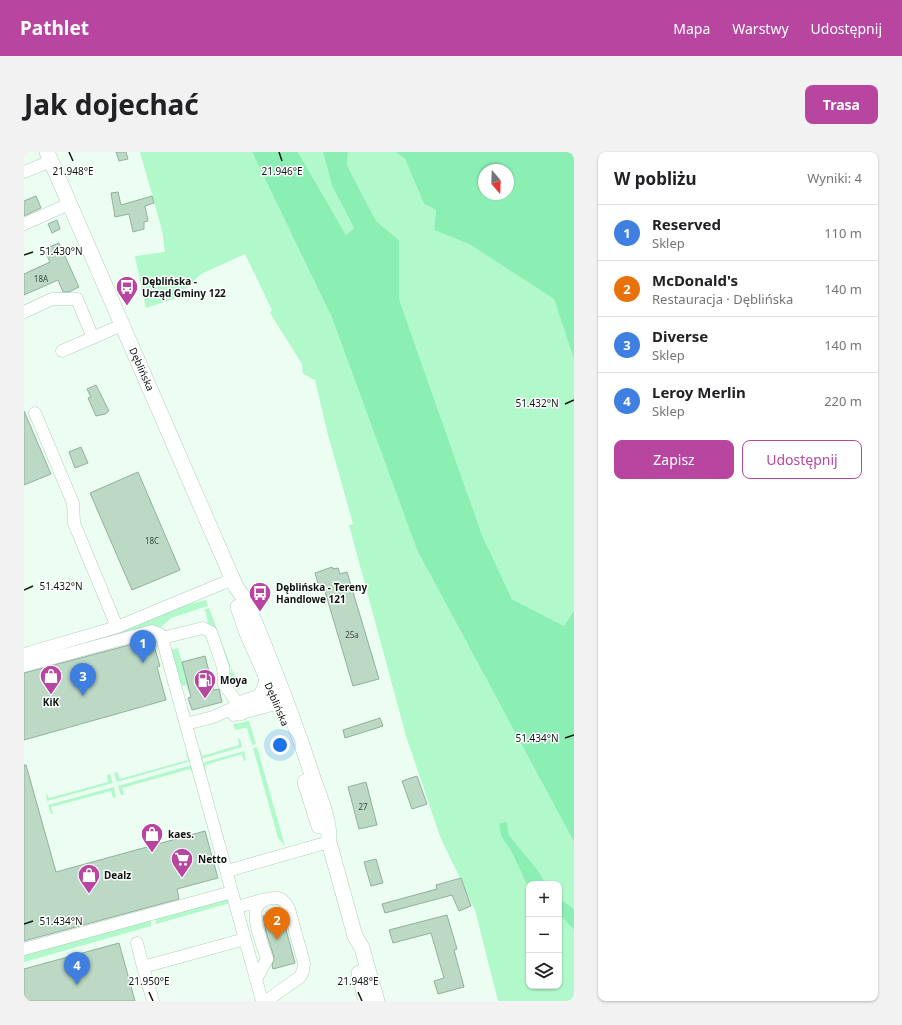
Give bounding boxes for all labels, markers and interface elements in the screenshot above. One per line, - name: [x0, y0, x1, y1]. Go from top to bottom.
- text: Pathlet: [20, 15, 89, 41]
- text: Mapa: [673, 19, 710, 38]
- text: Warstwy: [732, 19, 789, 38]
- text: Udostępnij: [811, 19, 882, 38]
- text: Jak dojechać: [24, 85, 199, 123]
- button: Trasa: [805, 85, 878, 124]
- text: 21.948°E: [52, 164, 94, 178]
- text: 21.946°E: [261, 164, 303, 178]
- north arrow: [478, 164, 514, 200]
- text: W pobliżu: [614, 167, 697, 190]
- text: Wyniki: 4: [807, 169, 862, 187]
- text: Reserved: [652, 214, 721, 234]
- text: 1: [623, 224, 631, 242]
- text: 110 m: [824, 224, 862, 242]
- text: Sklep: [652, 234, 685, 252]
- text: 51.430°N: [39, 244, 83, 258]
- text: McDonald's: [652, 270, 738, 290]
- house number: 18A: [34, 273, 49, 284]
- bus stop icon: Dęblińska - Urząd Gminy 122: [114, 274, 140, 307]
- place label: Dęblińska - Urząd Gminy 122: [142, 274, 226, 300]
- text: 2: [623, 280, 631, 298]
- text: 140 m: [824, 280, 862, 298]
- text: Restauracja · Dęblińska: [652, 290, 793, 308]
- text: Diverse: [652, 326, 708, 346]
- text: 3: [623, 336, 631, 354]
- text: 140 m: [824, 336, 862, 354]
- street label: Dęblińska: [126, 345, 158, 393]
- text: Sklep: [652, 346, 685, 364]
- text: Leroy Merlin: [652, 382, 746, 402]
- text: 4: [623, 392, 631, 410]
- text: 220 m: [824, 392, 862, 410]
- text: 51.432°N: [515, 396, 559, 410]
- text: Sklep: [652, 402, 685, 420]
- button: Zapisz: [614, 440, 734, 479]
- button: Udostępnij: [742, 440, 862, 479]
- house number: 18C: [145, 535, 159, 546]
- text: 51.432°N: [39, 579, 83, 593]
- bus stop icon: Dęblińska - Tereny Handlowe 121: [247, 580, 273, 613]
- place label: Dęblińska - Tereny Handlowe 121: [276, 580, 367, 606]
- house number: 25a: [345, 629, 359, 640]
- pin: 1: [130, 630, 156, 663]
- shop icon: KiK: [38, 663, 64, 696]
- pin: 3: [70, 663, 96, 696]
- fuel station icon: Moya: [192, 667, 218, 700]
- place label: Moya: [220, 673, 247, 687]
- street label: Dęblińska: [262, 680, 292, 728]
- place label: KiK: [43, 695, 59, 709]
- text: 51.434°N: [515, 731, 559, 745]
- your location: [270, 735, 290, 755]
- house number: 27: [358, 801, 368, 812]
- shop icon: kaes.: [139, 821, 165, 854]
- place label: kaes.: [168, 827, 194, 841]
- supermarket icon: Netto: [169, 846, 195, 879]
- place label: Netto: [198, 852, 227, 866]
- shop icon: Dealz: [76, 862, 102, 895]
- place label: Dealz: [104, 868, 131, 882]
- map controls: [526, 881, 562, 989]
- button: +: [526, 881, 562, 917]
- pin: 2: [264, 907, 290, 940]
- text: 51.434°N: [39, 914, 83, 928]
- button: −: [526, 917, 562, 953]
- pin: 4: [64, 952, 90, 985]
- button: layers: [526, 953, 562, 989]
- text: 21.950°E: [128, 974, 170, 988]
- text: 21.948°E: [337, 974, 379, 988]

